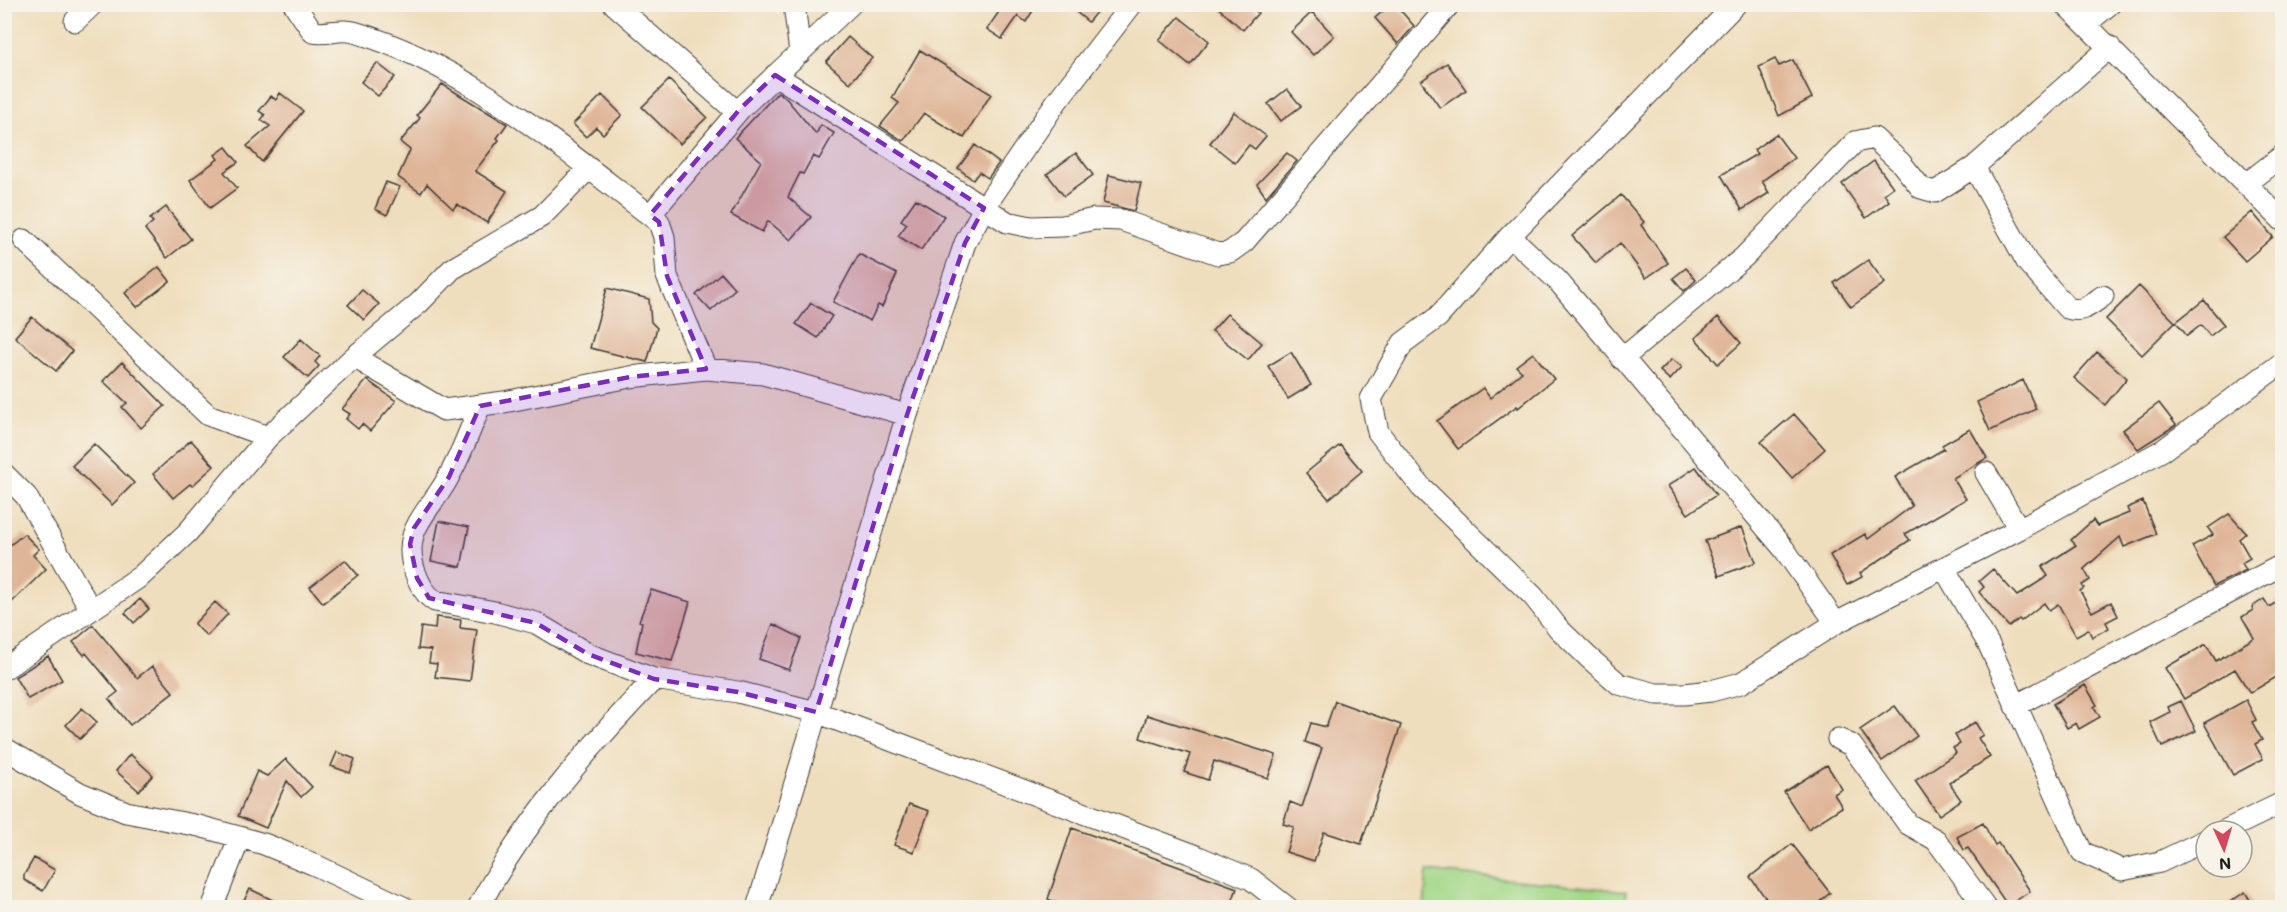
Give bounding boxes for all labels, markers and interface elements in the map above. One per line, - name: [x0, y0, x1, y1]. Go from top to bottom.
- north arrow: [2194, 819, 2254, 879]
- text: N: [2218, 854, 2232, 875]

